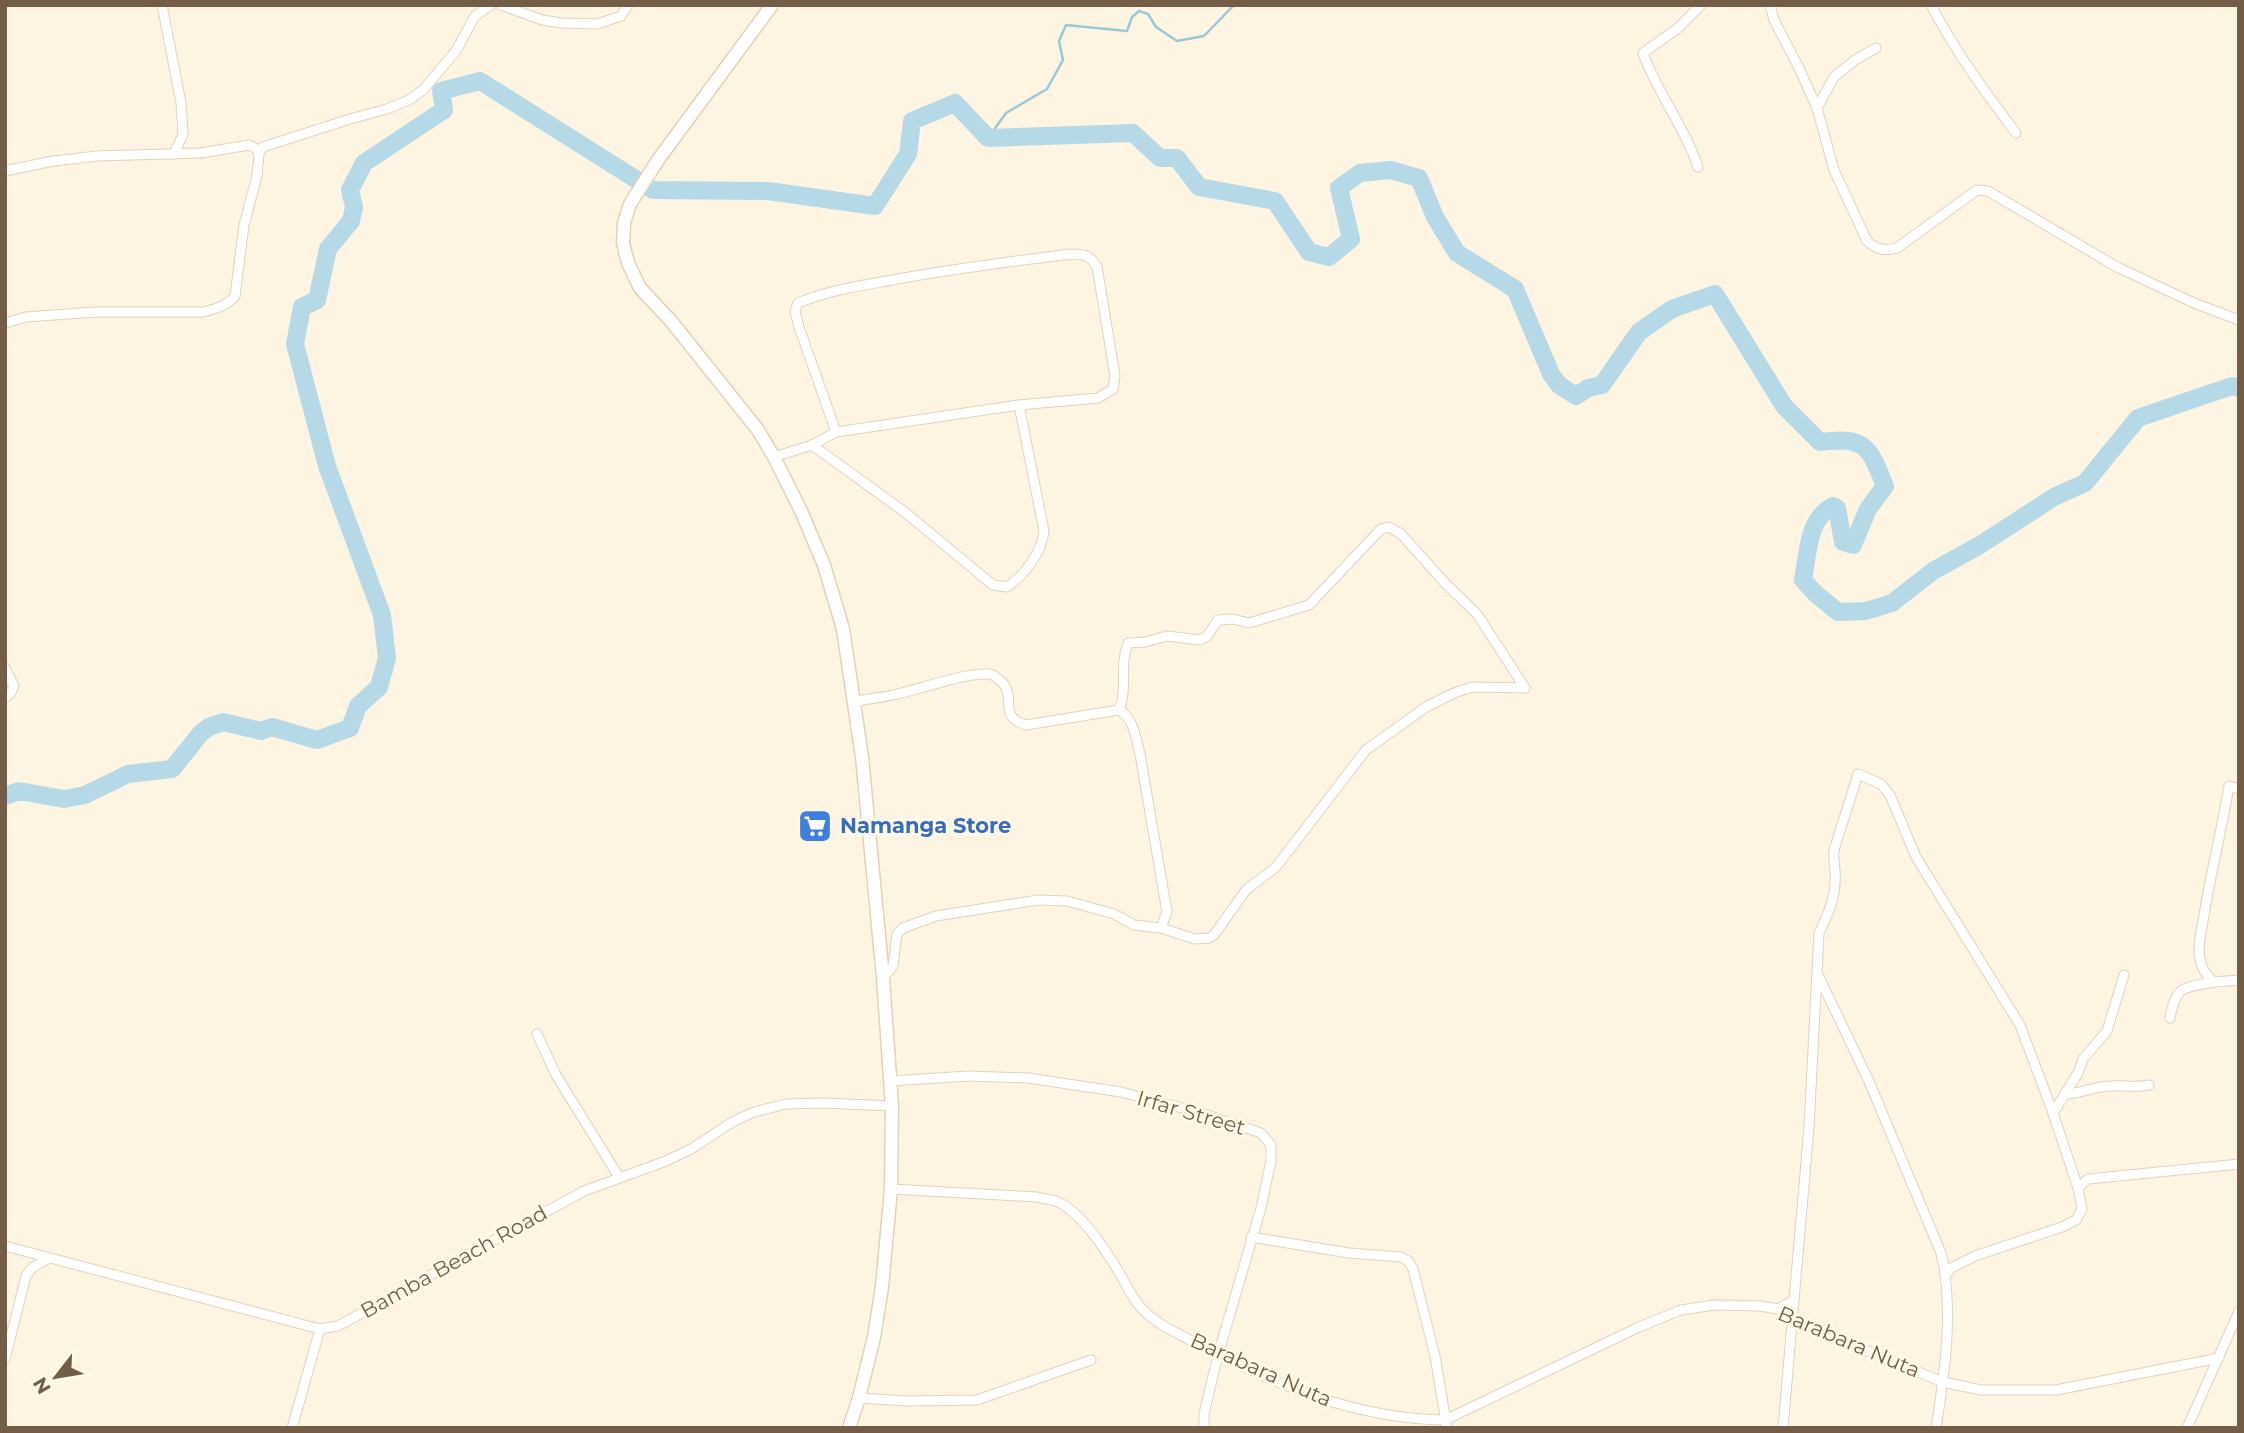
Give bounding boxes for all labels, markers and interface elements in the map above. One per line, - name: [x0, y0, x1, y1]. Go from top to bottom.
- supermarket icon: Namanga Store: [796, 807, 834, 845]
- place label: Namanga Store: [840, 813, 1011, 838]
- street label: Irfar Street: [1134, 1085, 1248, 1140]
- street label: Bamba Beach Road: [356, 1200, 551, 1323]
- street label: Barabara Nuta: [1774, 1300, 1924, 1383]
- street label: Barabara Nuta: [1187, 1327, 1336, 1412]
- north arrow: [21, 1342, 91, 1412]
- text: N: [28, 1373, 56, 1398]

